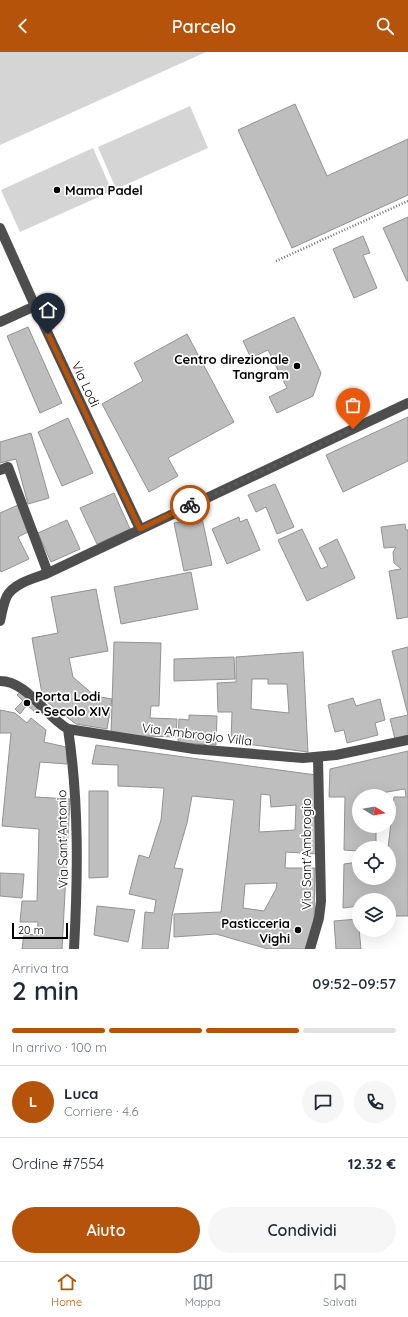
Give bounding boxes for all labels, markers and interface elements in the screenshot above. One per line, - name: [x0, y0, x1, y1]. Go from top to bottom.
- icon: back: [12, 15, 34, 37]
- text: Parcelo: [172, 15, 236, 38]
- icon: search: [374, 15, 396, 37]
- place label: Mama Padel: [65, 182, 143, 198]
- marker: Mama Padel: [52, 185, 62, 195]
- pin: [31, 293, 65, 334]
- icon: home: [37, 299, 59, 321]
- place label: Centro direzionale Tangram: [174, 351, 289, 382]
- street label: Via Lodi: [69, 359, 103, 409]
- marker: Centro direzionale Tangram: [292, 361, 302, 371]
- pin: [336, 388, 370, 429]
- icon: bag: [342, 394, 364, 416]
- courier: [170, 485, 210, 525]
- icon: bike: [179, 494, 201, 516]
- place label: Porta Lodi - Secolo XIV: [35, 688, 110, 719]
- marker: Porta Lodi - Secolo XIV: [22, 698, 32, 708]
- street label: Via Ambrogio Villa: [141, 719, 253, 749]
- street label: Via Sant'Antonio: [53, 789, 71, 889]
- north arrow: [352, 789, 396, 833]
- map controls: [352, 789, 396, 937]
- street label: Via Sant'Ambrogio: [298, 798, 314, 910]
- button: locate: [352, 841, 396, 885]
- button: layers: [352, 893, 396, 937]
- place label: Pasticceria Vighi: [221, 915, 290, 946]
- scale bar: [12, 921, 68, 940]
- text: 20 m: [18, 923, 44, 937]
- marker: Pasticceria Vighi: [293, 925, 303, 935]
- text: Arriva tra: [12, 960, 69, 976]
- text: 2 min: [12, 974, 79, 1007]
- text: 09:52–09:57: [312, 974, 396, 993]
- text: In arrivo · 100 m: [12, 1039, 107, 1055]
- button: chat: [302, 1081, 344, 1123]
- button: phone: [354, 1081, 396, 1123]
- text: Luca: [64, 1084, 98, 1103]
- text: L: [29, 1092, 37, 1111]
- text: Corriere · 4.6: [64, 1103, 138, 1119]
- text: Ordine #7554: [12, 1154, 104, 1173]
- text: 12.32 €: [348, 1154, 396, 1173]
- button: Aiuto: [12, 1207, 200, 1253]
- button: Condividi: [208, 1207, 396, 1253]
- tab: Home: [51, 1271, 82, 1309]
- tab: Mappa: [185, 1271, 220, 1309]
- tab: Salvati: [323, 1271, 357, 1309]

